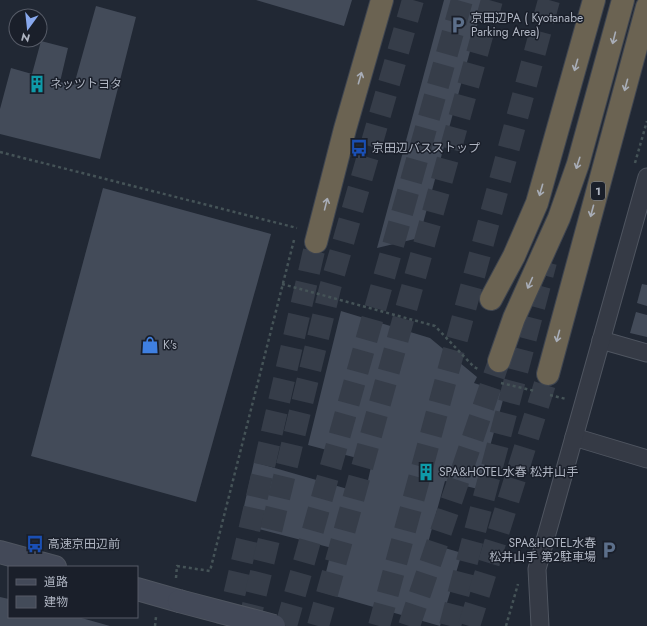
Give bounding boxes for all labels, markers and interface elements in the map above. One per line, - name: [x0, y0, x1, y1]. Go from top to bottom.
- north arrow: [8, 8, 48, 48]
- place label: 京田辺PA ( Kyotanabe Parking Area): [471, 9, 583, 41]
- parking icon: 京田辺PA ( Kyotanabe Parking Area): [448, 15, 468, 35]
- text: N: [19, 29, 32, 47]
- one-way arrow: [609, 31, 617, 44]
- one-way arrow: [572, 58, 579, 71]
- one-way arrow: [357, 72, 364, 85]
- building icon: ネッツトヨタ: [27, 74, 47, 94]
- place label: ネッツトヨタ: [50, 75, 122, 93]
- one-way arrow: [622, 79, 629, 92]
- bus stop icon: 京田辺バスストップ: [349, 138, 369, 158]
- place label: 京田辺バスストップ: [372, 139, 480, 157]
- one-way arrow: [574, 157, 582, 169]
- road number: 1: [591, 182, 605, 200]
- one-way arrow: [537, 183, 544, 196]
- one-way arrow: [323, 198, 330, 211]
- one-way arrow: [588, 204, 595, 217]
- one-way arrow: [526, 277, 533, 289]
- one-way arrow: [554, 330, 561, 343]
- shop icon: K's: [140, 335, 160, 355]
- place label: K's: [163, 336, 177, 354]
- building icon: SPA&HOTEL水春 松井山手: [416, 462, 436, 482]
- place label: SPA&HOTEL水春 松井山手: [439, 463, 578, 481]
- bus stop icon: 高速京田辺前: [25, 534, 45, 554]
- place label: SPA&HOTEL水春 松井山手 第２駐車場: [489, 534, 596, 566]
- place label: 高速京田辺前: [48, 535, 120, 553]
- parking icon: SPA&HOTEL水春 松井山手 第２駐車場: [599, 540, 619, 560]
- legend: [8, 566, 138, 618]
- text: 道路: [44, 573, 68, 591]
- text: 建物: [44, 593, 68, 611]

